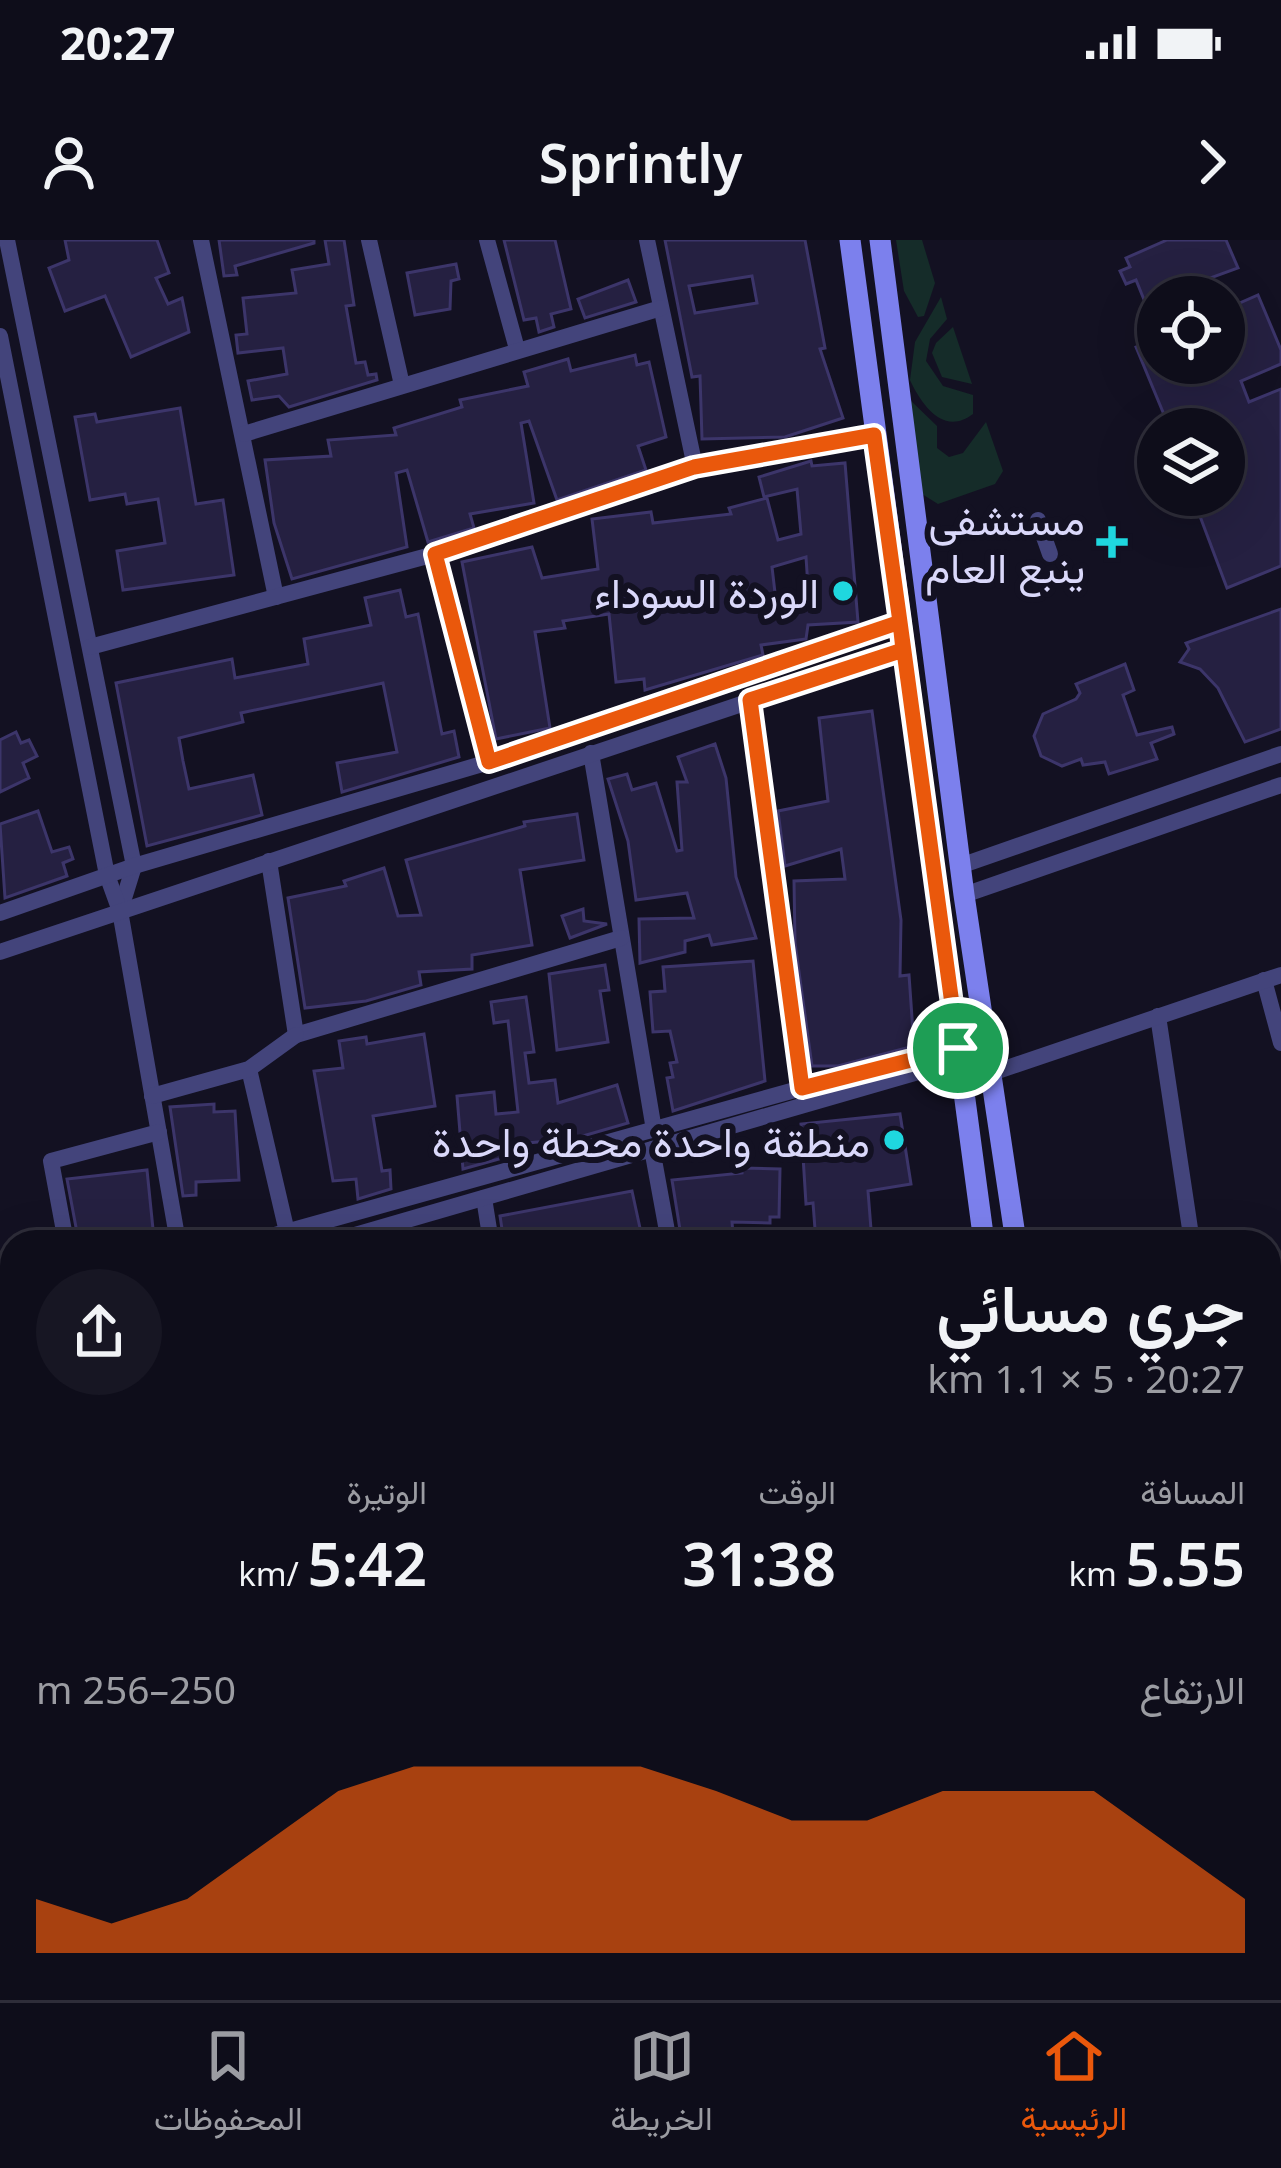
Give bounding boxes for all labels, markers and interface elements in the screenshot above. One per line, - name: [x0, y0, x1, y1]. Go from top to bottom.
- text: 20:27: [60, 12, 176, 73]
- text: Sprintly: [539, 125, 742, 199]
- icon: person: [36, 129, 102, 195]
- icon: forward: [1179, 129, 1245, 195]
- map controls: [1137, 276, 1245, 516]
- button: locate: [1137, 276, 1245, 384]
- button: layers: [1137, 408, 1245, 516]
- place label: مستشفى ينبع العام: [925, 490, 1085, 597]
- marker: مستشفى ينبع العام: [1096, 526, 1128, 558]
- place label: الوردة السوداء: [594, 563, 819, 620]
- marker: الوردة السوداء: [830, 578, 856, 604]
- pin: [907, 997, 1009, 1099]
- icon: arrive: [925, 1015, 991, 1081]
- place label: منطقة واحدة محطة واحدة: [432, 1112, 870, 1169]
- marker: منطقة واحدة محطة واحدة: [881, 1127, 907, 1153]
- text: جري مسائي: [936, 1261, 1245, 1351]
- button: share: [36, 1269, 162, 1395]
- text: 20:27 · 5 × 1.1 km: [927, 1351, 1245, 1404]
- text: الوتيرة: [346, 1469, 427, 1514]
- text: الوقت: [758, 1469, 836, 1514]
- text: المسافة: [1140, 1469, 1245, 1514]
- text: 5:42: [307, 1522, 427, 1604]
- text: 31:38: [682, 1522, 836, 1604]
- text: 5.55: [1125, 1522, 1245, 1604]
- text: /km: [238, 1551, 307, 1596]
- text: km: [1068, 1551, 1125, 1596]
- text: 250–256 m: [36, 1662, 236, 1715]
- text: الارتفاع: [1139, 1662, 1245, 1715]
- tab: المحفوظات: [154, 2023, 303, 2148]
- tab: الخريطة: [610, 2023, 713, 2148]
- tab: الرئيسية: [1020, 2023, 1127, 2148]

